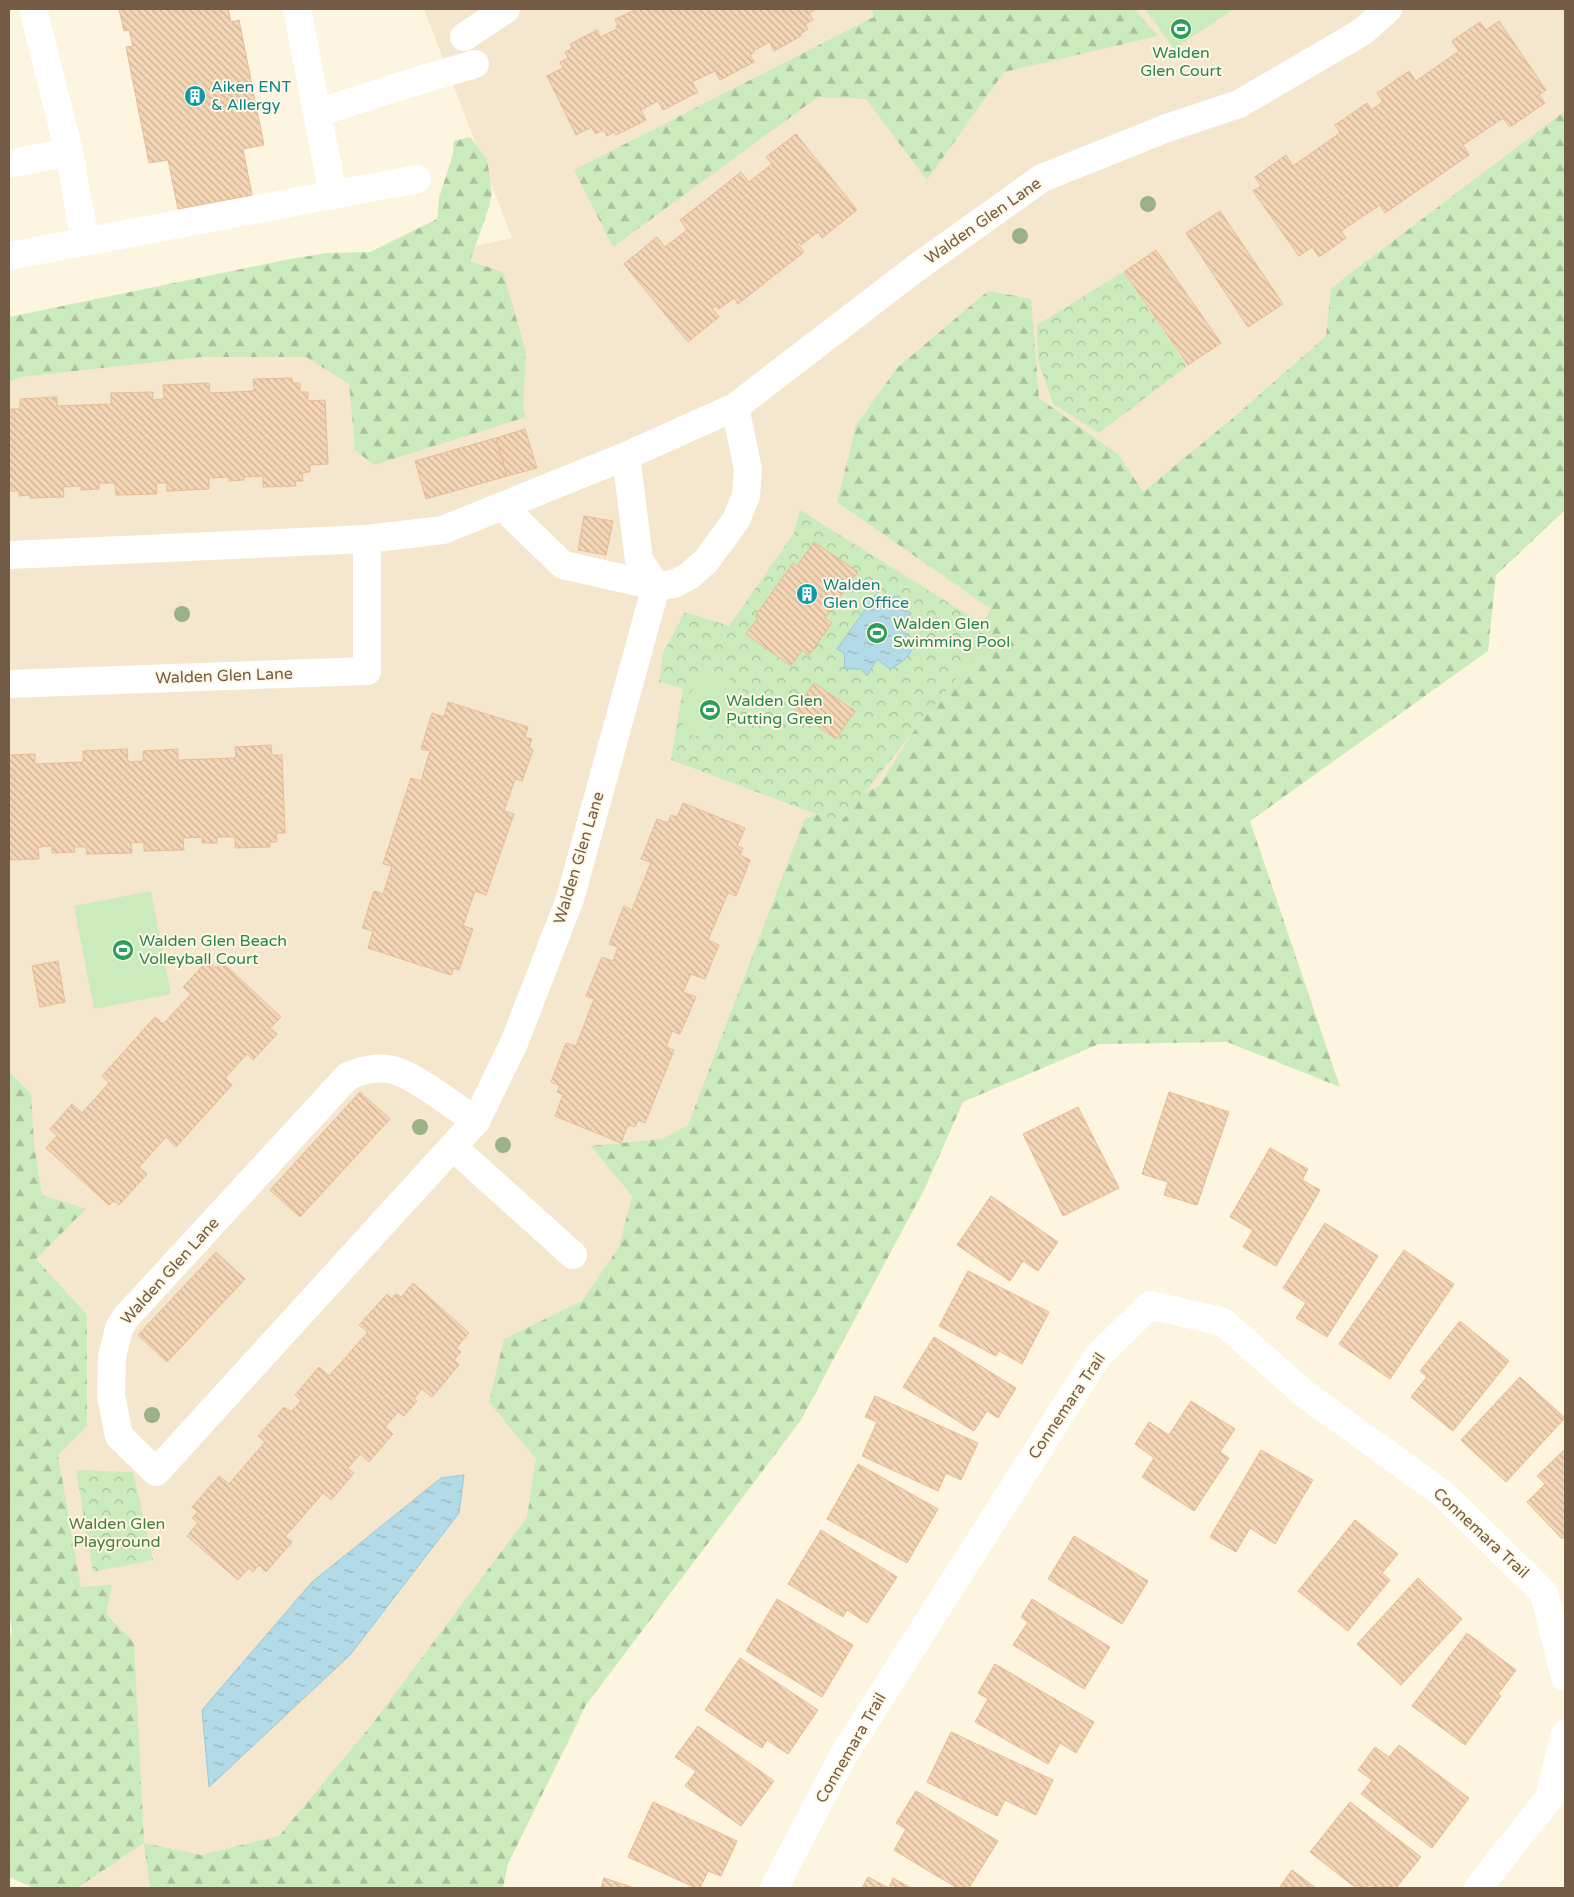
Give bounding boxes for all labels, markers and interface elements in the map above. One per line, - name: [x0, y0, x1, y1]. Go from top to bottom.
- sports icon: Walden Glen Court: [1169, 17, 1193, 41]
- place label: Walden Glen Court: [1140, 43, 1222, 81]
- place label: Aiken ENT & Allergy: [211, 77, 291, 115]
- building icon: Aiken ENT & Allergy: [183, 84, 207, 108]
- street label: Walden Glen Lane: [921, 173, 1045, 269]
- place label: Walden Glen Office: [823, 575, 909, 613]
- building icon: Walden Glen Office: [795, 582, 819, 606]
- place label: Walden Glen Swimming Pool: [893, 614, 1010, 652]
- sports icon: Walden Glen Swimming Pool: [865, 621, 889, 645]
- street label: Walden Glen Lane: [155, 664, 293, 688]
- place label: Walden Glen Putting Green: [726, 691, 832, 729]
- sports icon: Walden Glen Putting Green: [698, 698, 722, 722]
- street label: Walden Glen Lane: [549, 789, 609, 927]
- place label: Walden Glen Beach Volleyball Court: [139, 931, 287, 969]
- sports icon: Walden Glen Beach Volleyball Court: [111, 938, 135, 962]
- street label: Walden Glen Lane: [117, 1213, 223, 1329]
- street label: Connemara Trail: [1024, 1349, 1110, 1463]
- street label: Connemara Trail: [1429, 1483, 1533, 1583]
- park label: Walden Glen Playground: [69, 1514, 165, 1552]
- street label: Connemara Trail: [811, 1689, 891, 1807]

